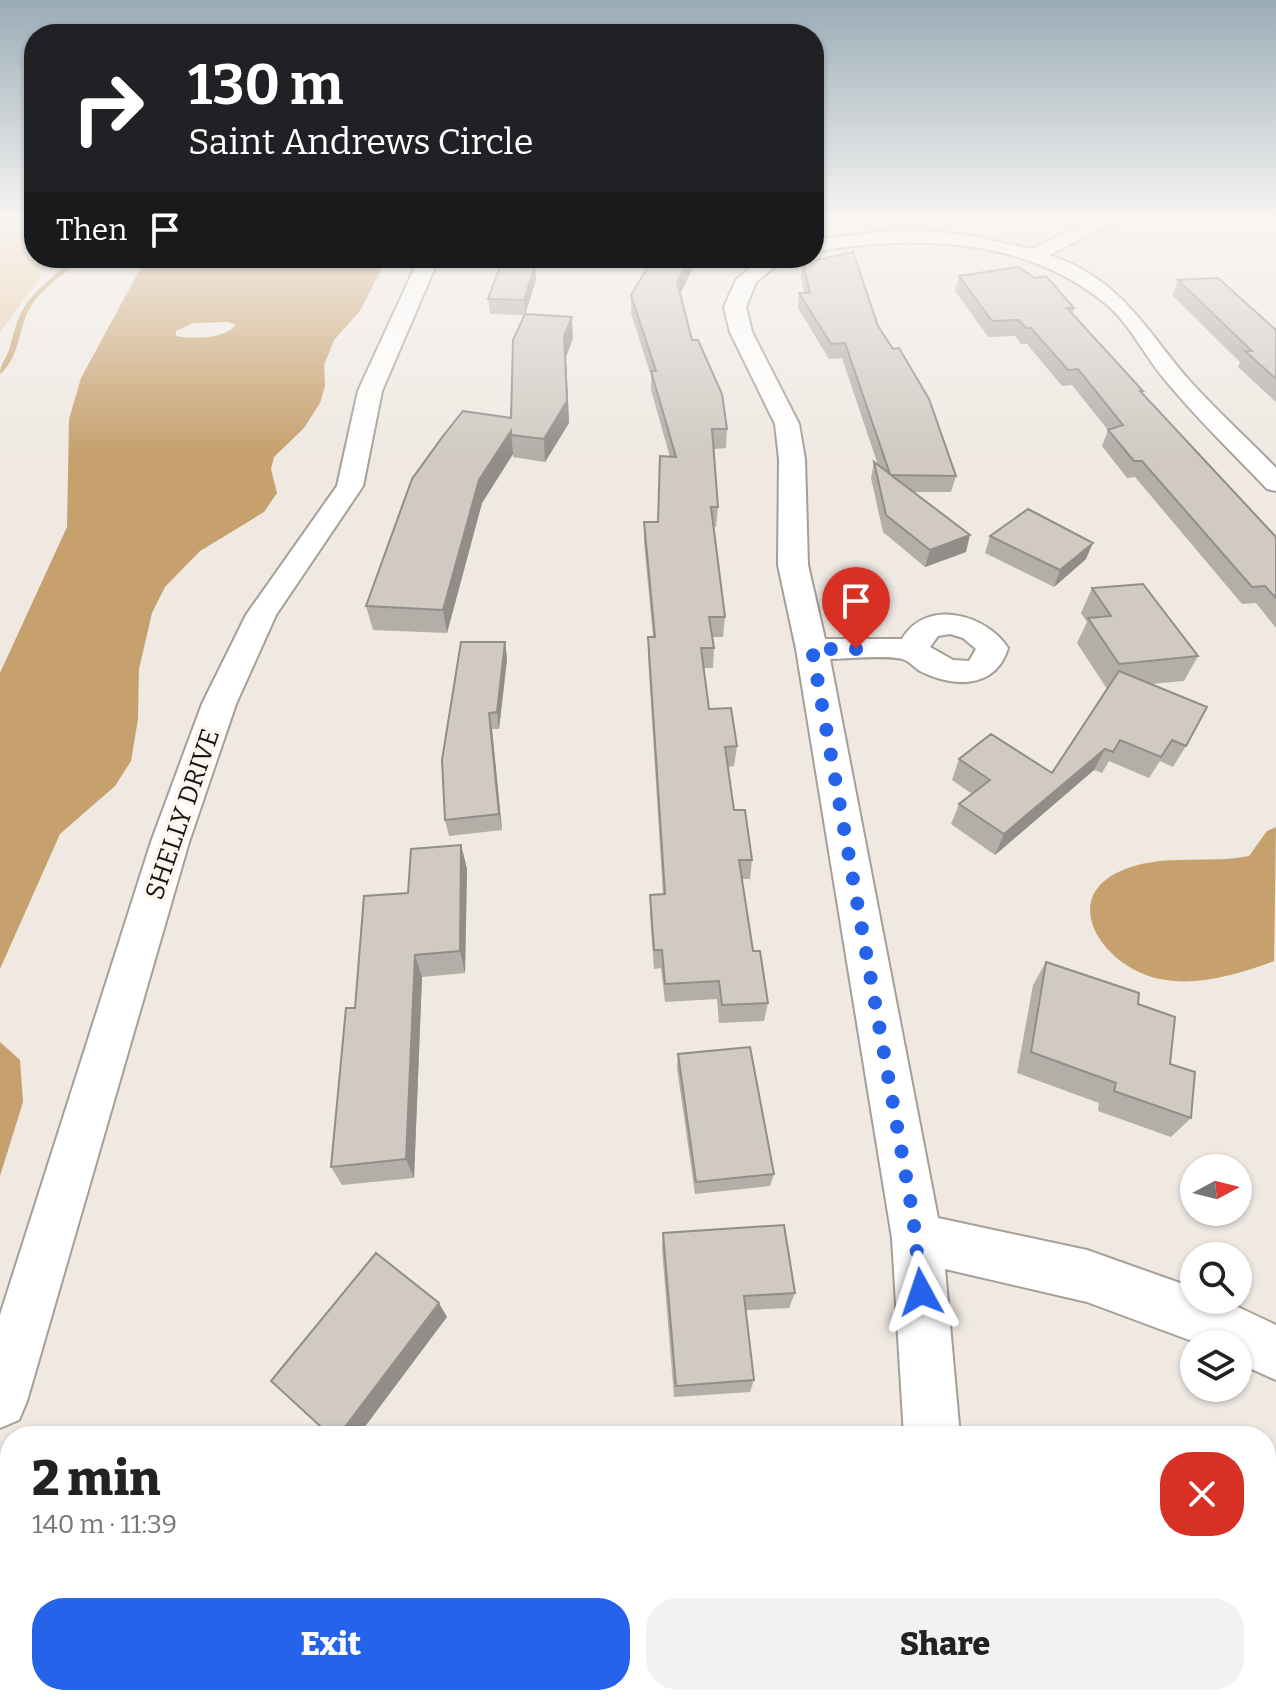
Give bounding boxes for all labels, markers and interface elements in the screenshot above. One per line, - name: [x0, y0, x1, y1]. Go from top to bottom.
- text: 130 m: [188, 52, 344, 119]
- icon: right: [56, 56, 160, 160]
- text: Saint Andrews Circle: [188, 120, 533, 164]
- icon: arrive: [143, 208, 187, 252]
- text: Then: [56, 212, 127, 248]
- pin: [822, 567, 890, 649]
- icon: arrive: [834, 579, 878, 623]
- street label: SHELLY DRIVE: [139, 725, 226, 903]
- north arrow: [1180, 1154, 1252, 1226]
- map controls: [1180, 1154, 1252, 1402]
- button: search: [1180, 1242, 1252, 1314]
- position arrow: [879, 1250, 963, 1334]
- button: layers: [1180, 1330, 1252, 1402]
- text: 2 min: [32, 1450, 160, 1508]
- button: close: [1160, 1452, 1244, 1536]
- text: 140 m · 11:39: [32, 1509, 177, 1540]
- button: Exit: [32, 1598, 630, 1690]
- button: Share: [646, 1598, 1244, 1690]

